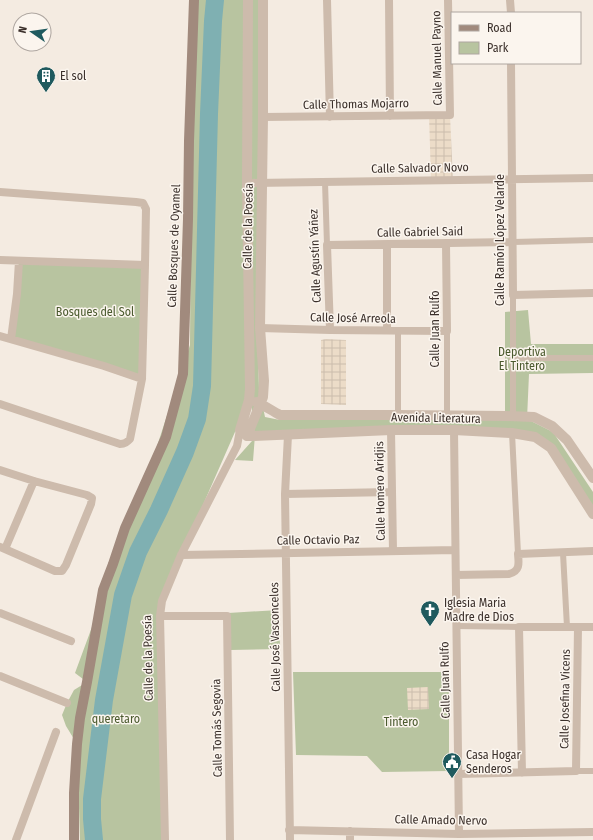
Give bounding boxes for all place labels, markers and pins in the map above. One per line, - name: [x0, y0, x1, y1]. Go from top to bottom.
- building icon: El sol: [35, 65, 57, 93]
- place label: El sol: [60, 69, 86, 83]
- place label: Iglesia Maria Madre de Dios: [444, 596, 514, 624]
- church icon: Iglesia Maria Madre de Dios: [419, 599, 441, 627]
- place label: Casa Hogar Senderos: [466, 748, 521, 776]
- public building icon: Casa Hogar Senderos: [441, 751, 463, 779]

